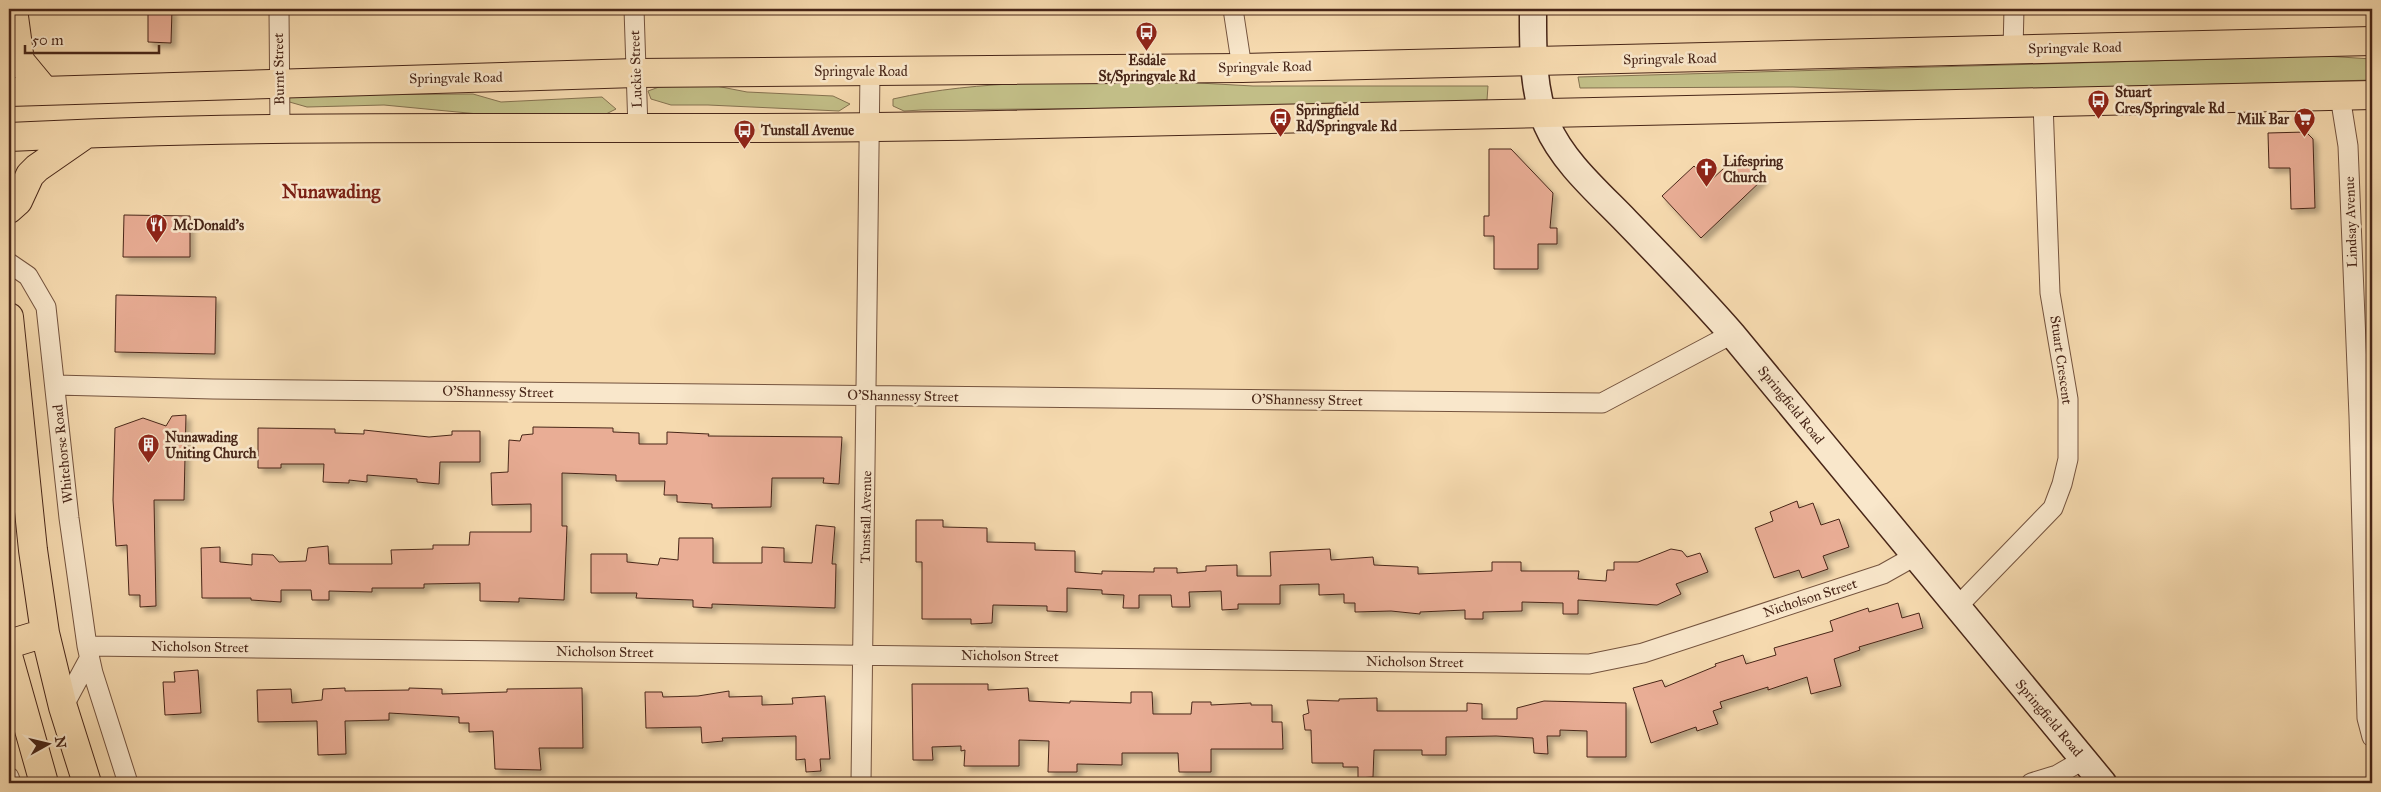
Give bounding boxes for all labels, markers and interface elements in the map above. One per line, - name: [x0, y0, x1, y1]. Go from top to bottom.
- bus stop icon: Esdale St/Springvale Rd: [1135, 20, 1159, 51]
- scale bar: [25, 22, 159, 54]
- street label: Luckie Street: [626, 30, 646, 108]
- text: 50 m: [32, 31, 64, 49]
- street label: Burnt Street: [270, 33, 288, 105]
- street label: Springvale Road: [2028, 39, 2122, 57]
- street label: Springvale Road: [1623, 50, 1717, 68]
- place label: Esdale St/Springvale Rd: [1098, 52, 1197, 86]
- street label: Springvale Road: [1218, 58, 1312, 76]
- street label: Springvale Road: [814, 63, 908, 80]
- street label: Springvale Road: [409, 69, 503, 87]
- place label: Stuart Cres/Springvale Rd: [2115, 84, 2226, 118]
- bus stop icon: Stuart Cres/Springvale Rd: [2087, 88, 2111, 119]
- place label: Springfield Rd/Springvale Rd: [1296, 102, 1398, 136]
- bus stop icon: Springfield Rd/Springvale Rd: [1268, 106, 1292, 137]
- supermarket icon: Milk Bar: [2293, 107, 2317, 138]
- place label: Milk Bar: [2237, 111, 2290, 128]
- bus stop icon: Tunstall Avenue: [733, 118, 757, 149]
- place label: Tunstall Avenue: [760, 122, 854, 139]
- place label: Lifespring Church: [1723, 153, 1783, 186]
- church icon: Lifespring Church: [1695, 157, 1719, 188]
- street label: Lindsay Avenue: [2341, 176, 2361, 268]
- district label: Nunawading: [282, 180, 381, 204]
- restaurant icon: McDonald's: [145, 213, 169, 244]
- place label: McDonald's: [173, 217, 244, 234]
- street label: Stuart Crescent: [2046, 315, 2076, 406]
- street label: Springfield Road: [1754, 362, 1828, 448]
- street label: O'Shannessy Street: [442, 383, 554, 401]
- street label: O'Shannessy Street: [847, 387, 959, 405]
- street label: O'Shannessy Street: [1251, 391, 1363, 409]
- street label: Whitehorse Road: [49, 404, 77, 504]
- place label: Nunawading Uniting Church: [165, 429, 257, 463]
- building icon: Nunawading Uniting Church: [137, 433, 161, 464]
- street label: Tunstall Avenue: [857, 470, 875, 564]
- street label: Nicholson Street: [1761, 575, 1859, 621]
- street label: Nicholson Street: [151, 638, 249, 656]
- street label: Nicholson Street: [556, 643, 654, 661]
- street label: Nicholson Street: [961, 647, 1059, 665]
- street label: Nicholson Street: [1366, 653, 1464, 671]
- street label: Springfield Road: [2012, 676, 2086, 760]
- north arrow: [22, 720, 72, 770]
- text: N: [51, 735, 70, 749]

